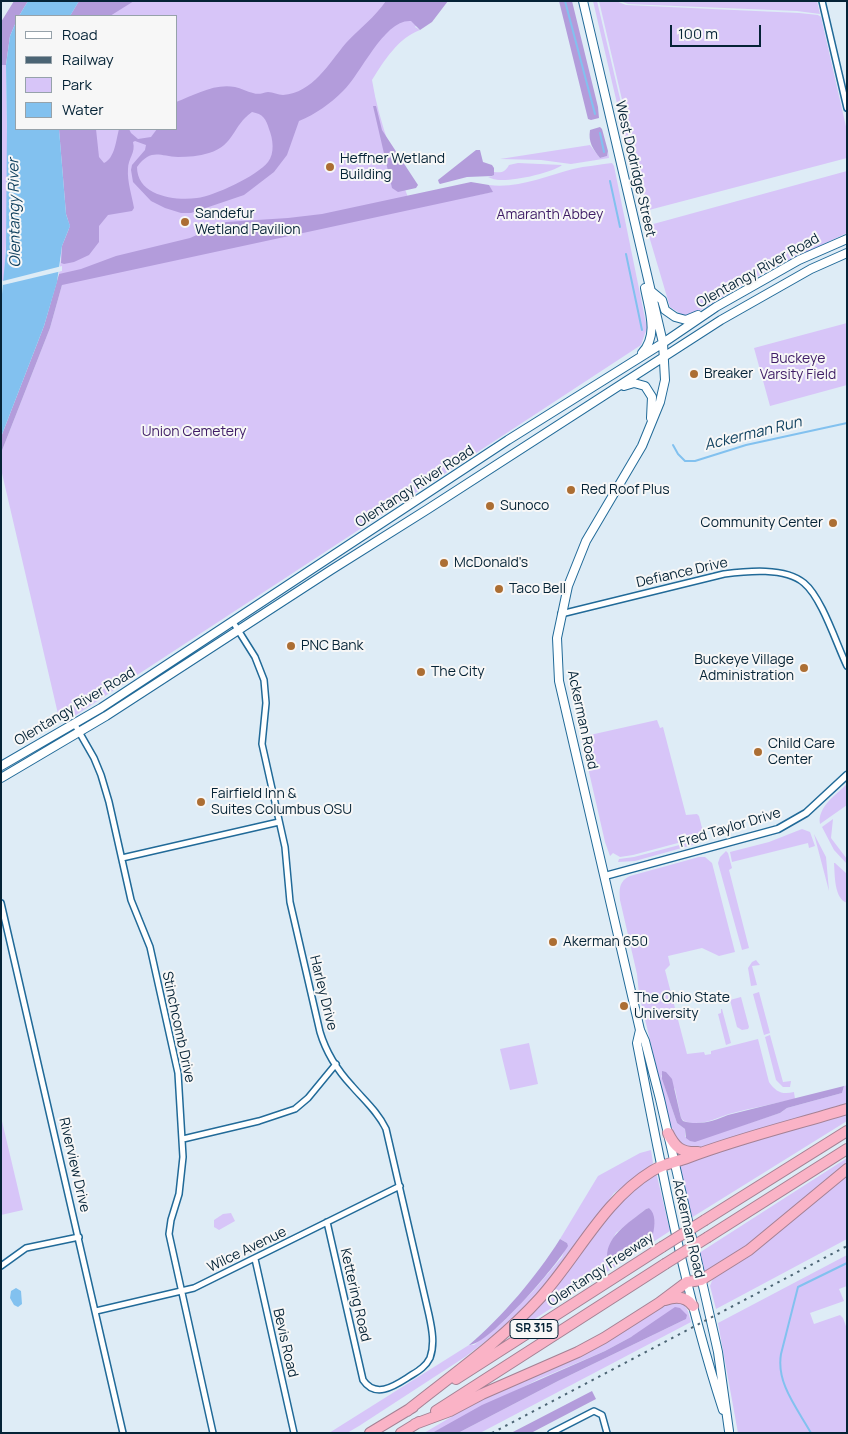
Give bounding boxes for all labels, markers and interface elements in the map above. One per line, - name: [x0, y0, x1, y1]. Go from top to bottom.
- legend: [15, 15, 178, 130]
- scale bar: [673, 15, 764, 47]
- text: 100 m: [678, 23, 718, 44]
- text: Road: [62, 24, 98, 45]
- text: Railway: [62, 49, 114, 70]
- text: Park: [62, 74, 92, 95]
- text: Water: [62, 99, 104, 120]
- street label: West Dodridge Street: [611, 99, 659, 239]
- place label: Heffner Wetland Building: [340, 151, 445, 184]
- water label: Olentangy River: [5, 158, 25, 268]
- marker: Heffner Wetland Building: [324, 161, 336, 173]
- place label: Sandefur Wetland Pavilion: [195, 206, 301, 238]
- park label: Amaranth Abbey: [497, 207, 603, 223]
- marker: Sandefur Wetland Pavilion: [179, 216, 191, 228]
- street label: Olentangy River Road: [694, 230, 822, 312]
- park label: Buckeye Varsity Field: [760, 351, 836, 384]
- place label: Breaker: [704, 366, 753, 382]
- marker: Breaker: [688, 368, 700, 380]
- water label: Ackerman Run: [703, 413, 803, 455]
- park label: Union Cemetery: [142, 424, 246, 440]
- street label: Olentangy River Road: [353, 442, 477, 532]
- place label: Red Roof Plus: [581, 482, 670, 498]
- marker: Red Roof Plus: [565, 484, 577, 496]
- place label: Sunoco: [500, 498, 549, 514]
- marker: Sunoco: [484, 500, 496, 512]
- place label: Community Center: [701, 515, 823, 531]
- marker: Community Center: [827, 517, 839, 529]
- street label: Defiance Drive: [635, 554, 729, 592]
- place label: McDonald's: [454, 555, 528, 571]
- marker: McDonald's: [438, 557, 450, 569]
- place label: Taco Bell: [509, 581, 566, 597]
- marker: Taco Bell: [493, 583, 505, 595]
- place label: PNC Bank: [301, 638, 363, 654]
- marker: PNC Bank: [285, 640, 297, 652]
- place label: Buckeye Village Administration: [694, 652, 794, 684]
- marker: Buckeye Village Administration: [798, 662, 810, 674]
- street label: Olentangy River Road: [12, 664, 138, 750]
- place label: The City: [431, 664, 485, 680]
- marker: The City: [415, 666, 427, 678]
- street label: Ackerman Road: [563, 669, 601, 771]
- place label: Child Care Center: [768, 736, 835, 769]
- marker: Child Care Center: [752, 746, 764, 758]
- place label: Fairfield Inn & Suites Columbus OSU: [211, 786, 352, 819]
- marker: Fairfield Inn & Suites Columbus OSU: [195, 796, 207, 808]
- street label: Fred Taylor Drive: [677, 805, 783, 851]
- place label: Akerman 650: [563, 934, 648, 950]
- marker: Akerman 650: [547, 936, 559, 948]
- street label: Harley Drive: [306, 954, 340, 1032]
- street label: Stinchcomb Drive: [158, 970, 198, 1084]
- place label: The Ohio State University: [634, 990, 730, 1022]
- marker: The Ohio State University: [618, 1000, 630, 1012]
- street label: Riverview Drive: [55, 1116, 93, 1214]
- street label: Ackerman Road: [669, 1178, 707, 1280]
- street label: Wilce Avenue: [205, 1224, 289, 1276]
- street label: Olentangy Freeway: [545, 1229, 657, 1311]
- street label: Kettering Road: [336, 1247, 374, 1343]
- street label: Bevis Road: [269, 1307, 301, 1379]
- road number: SR 315: [510, 1320, 558, 1338]

